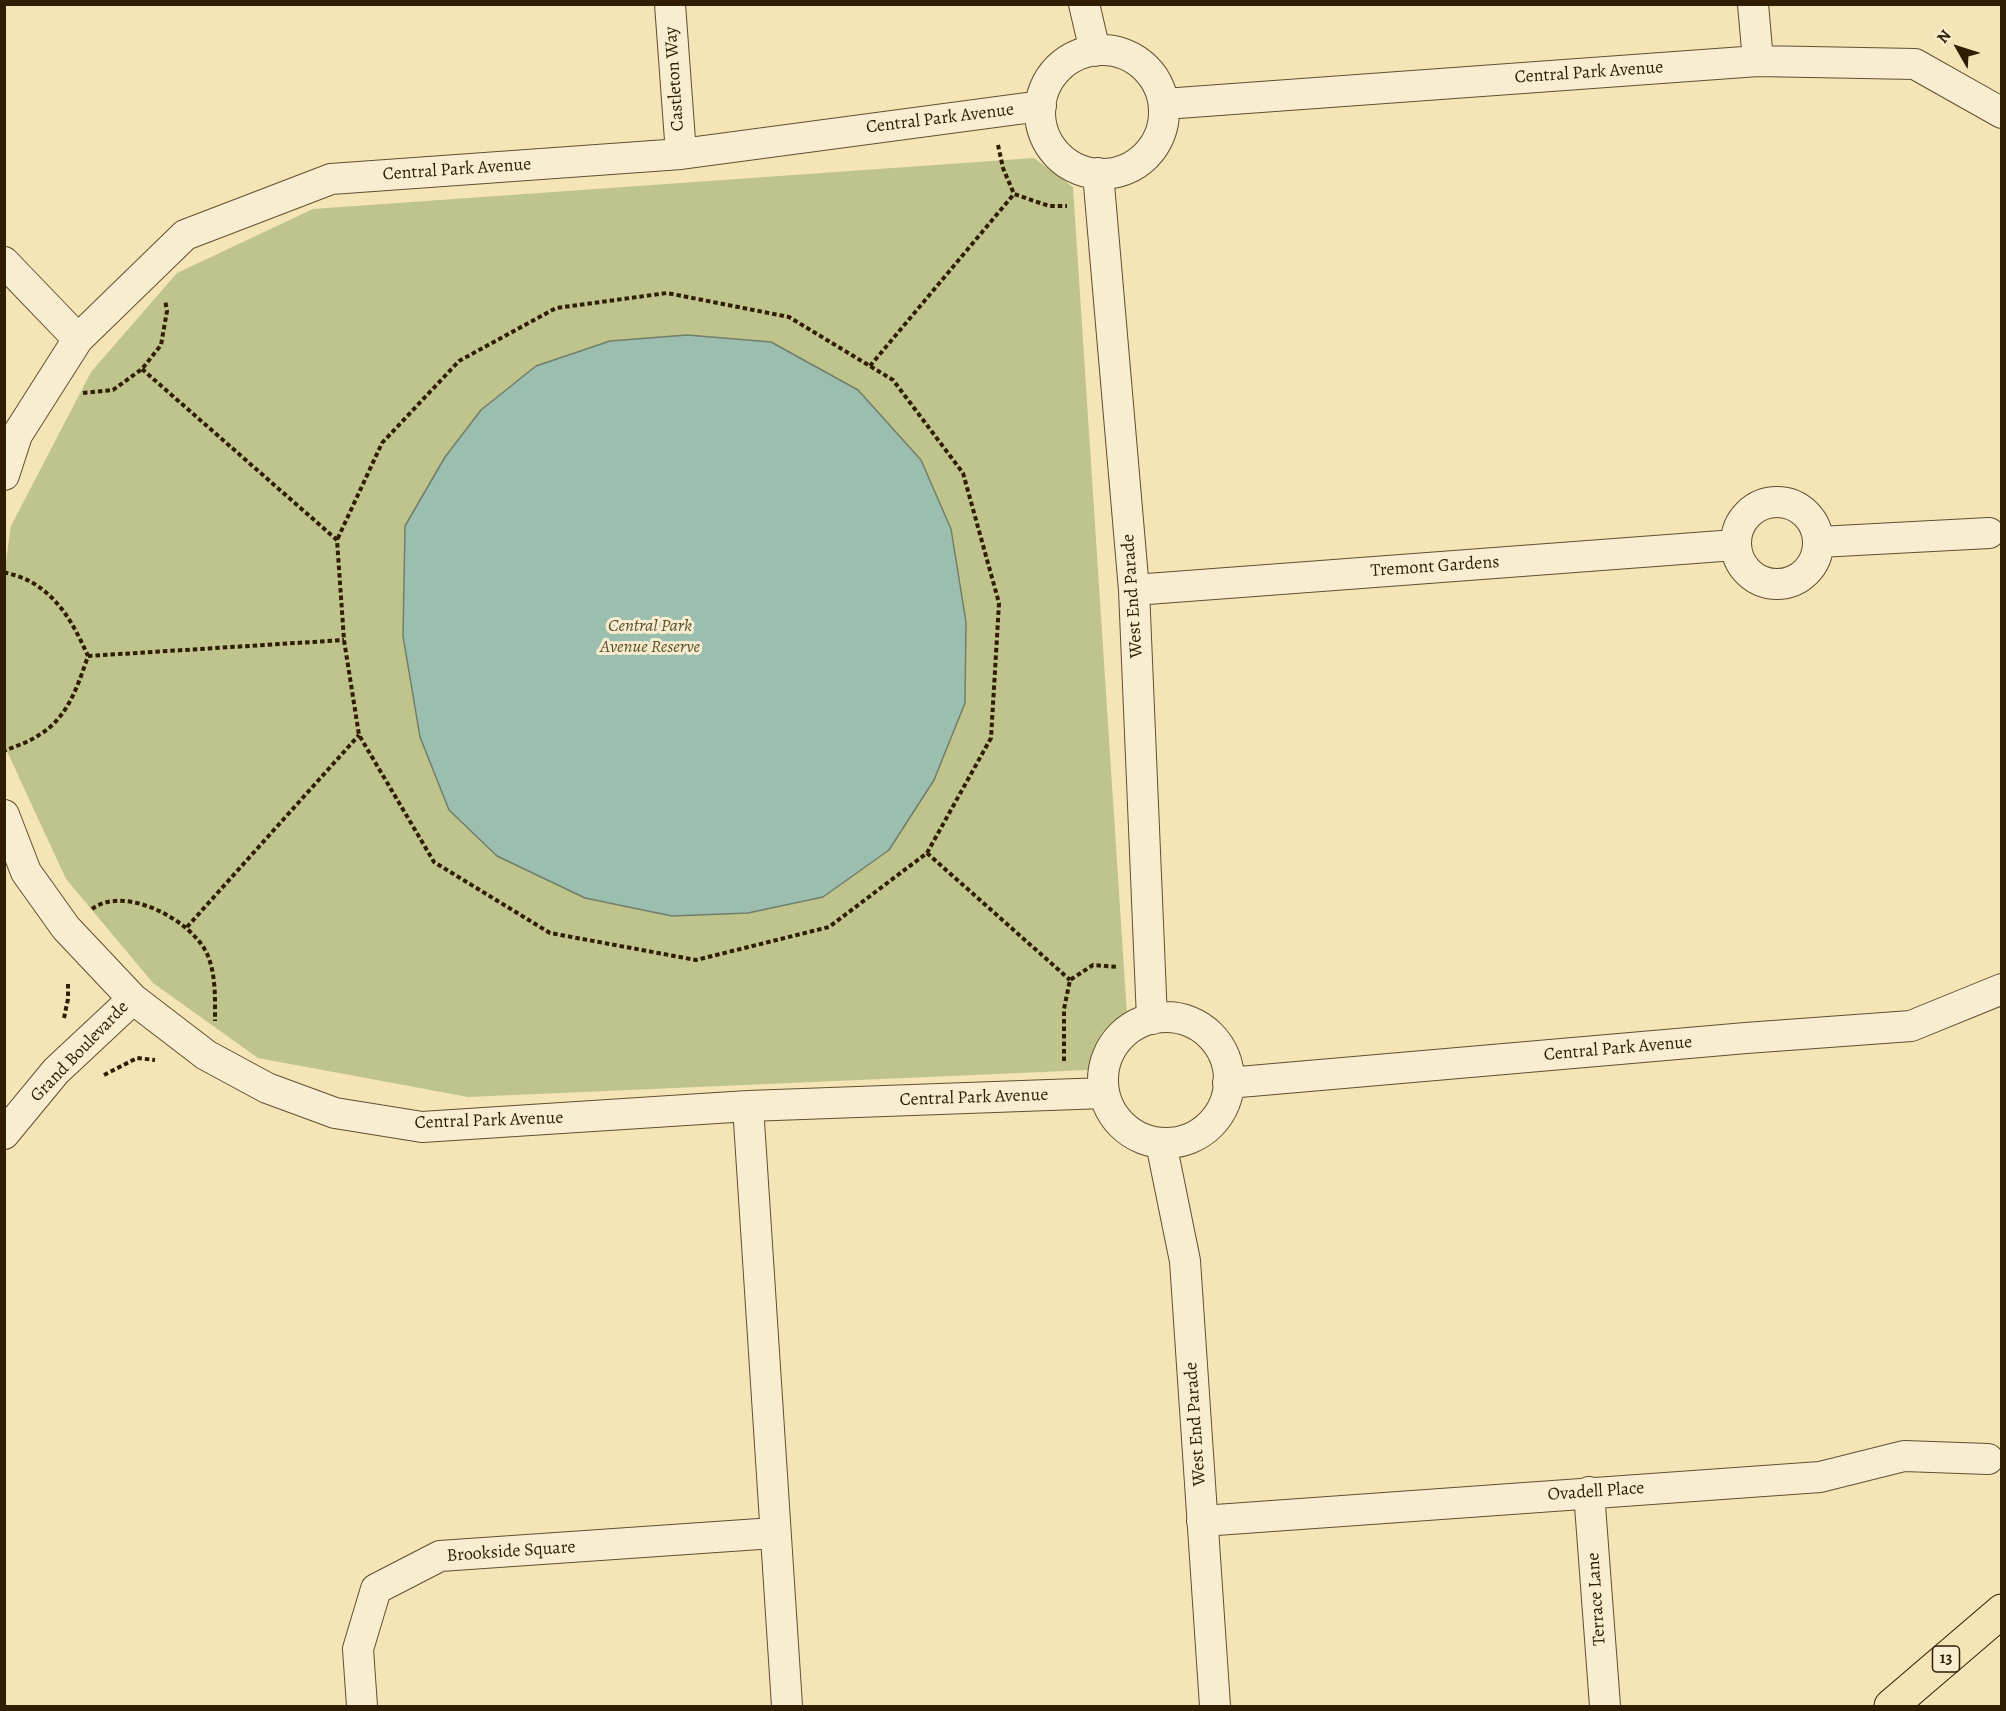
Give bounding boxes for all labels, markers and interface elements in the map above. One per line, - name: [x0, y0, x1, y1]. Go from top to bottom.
- north arrow: [1928, 18, 1988, 78]
- text: N: [1932, 25, 1956, 48]
- street label: Castleton Way: [661, 26, 689, 132]
- street label: Central Park Avenue: [1514, 57, 1664, 89]
- street label: Central Park Avenue: [865, 99, 1015, 139]
- street label: Central Park Avenue: [382, 154, 532, 186]
- street label: West End Parade: [1118, 533, 1148, 659]
- street label: Tremont Gardens: [1370, 552, 1500, 582]
- park label: Central Park Avenue Reserve: [600, 616, 700, 658]
- street label: Grand Boulevarde: [26, 997, 134, 1107]
- street label: Central Park Avenue: [1543, 1032, 1693, 1066]
- street label: Central Park Avenue: [899, 1085, 1049, 1111]
- street label: Central Park Avenue: [414, 1108, 564, 1134]
- street label: West End Parade: [1181, 1361, 1211, 1487]
- street label: Ovadell Place: [1547, 1478, 1645, 1506]
- street label: Brookside Square: [446, 1537, 576, 1567]
- street label: Terrace Lane: [1583, 1552, 1611, 1646]
- road number: 13: [1932, 1646, 1960, 1672]

